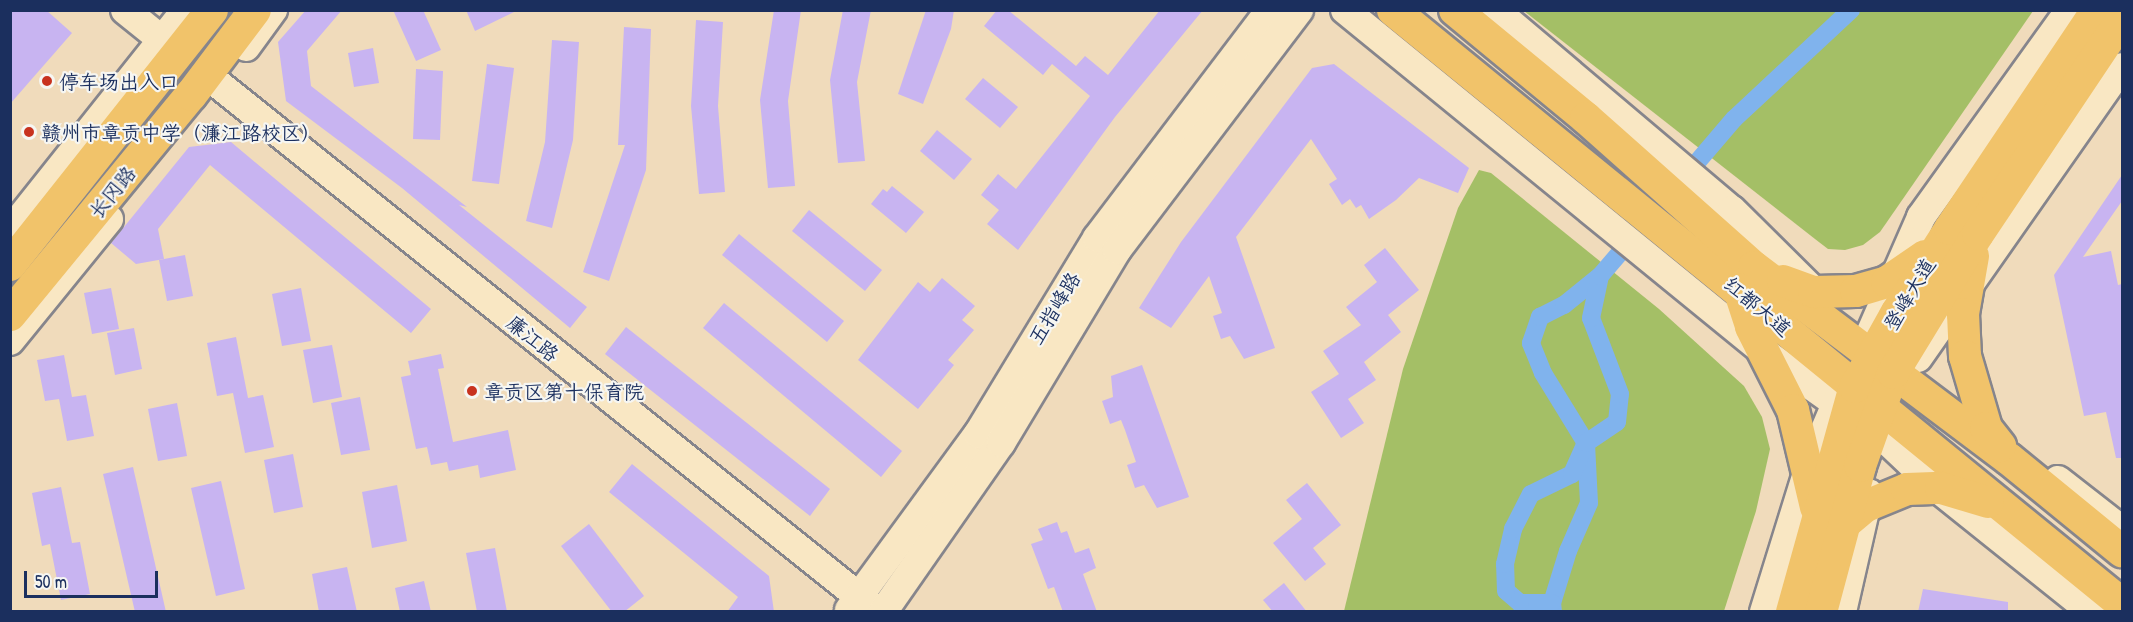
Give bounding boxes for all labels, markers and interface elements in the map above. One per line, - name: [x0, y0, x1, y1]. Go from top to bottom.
- place label: 停车场出入口: [59, 69, 179, 93]
- marker: 停车场出入口: [40, 74, 54, 88]
- place label: 赣州市章贡中学（濂江路校区）: [41, 120, 321, 144]
- marker: 赣州市章贡中学（濂江路校区）: [22, 125, 36, 139]
- street label: 长冈路: [84, 161, 140, 223]
- street label: 登峰大道: [1878, 254, 1940, 334]
- street label: 五指峰路: [1023, 268, 1085, 348]
- street label: 红都大道: [1720, 271, 1796, 341]
- street label: 廉江路: [502, 310, 564, 366]
- place label: 章贡区第十保育院: [484, 379, 644, 403]
- marker: 章贡区第十保育院: [465, 384, 479, 398]
- scale bar: [27, 559, 160, 597]
- text: 50 m: [35, 569, 67, 594]

